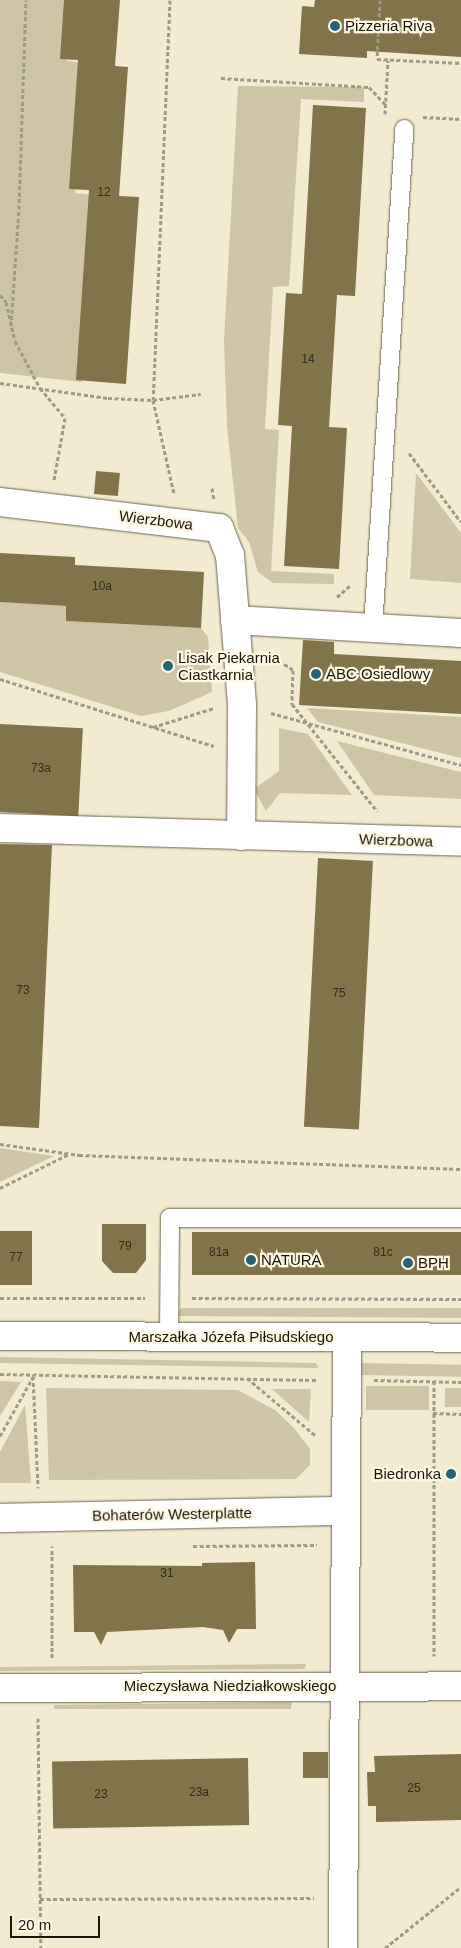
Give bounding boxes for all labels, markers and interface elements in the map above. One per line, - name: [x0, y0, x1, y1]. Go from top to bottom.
- place label: Pizzeria Riva: [345, 17, 433, 35]
- marker: Pizzeria Riva: [329, 20, 341, 32]
- house number: 12: [97, 186, 111, 200]
- house number: 14: [301, 353, 315, 367]
- street label: Wierzbowa: [118, 507, 194, 533]
- house number: 10a: [92, 580, 112, 594]
- place label: Lisak Piekarnia Ciastkarnia: [178, 648, 280, 683]
- marker: Lisak Piekarnia Ciastkarnia: [162, 660, 174, 672]
- place label: ABC Osiedlowy: [326, 665, 430, 683]
- marker: ABC Osiedlowy: [310, 668, 322, 680]
- house number: 73a: [31, 762, 51, 776]
- street label: Wierzbowa: [359, 830, 433, 850]
- house number: 73: [16, 984, 30, 998]
- house number: 75: [332, 987, 346, 1001]
- house number: 79: [118, 1240, 132, 1254]
- house number: 81a: [209, 1246, 229, 1260]
- house number: 81c: [373, 1246, 393, 1260]
- house number: 77: [9, 1251, 23, 1265]
- place label: NATURA: [261, 1251, 322, 1269]
- marker: NATURA: [245, 1254, 257, 1266]
- place label: BPH: [418, 1254, 449, 1272]
- marker: BPH: [402, 1257, 414, 1269]
- street label: Marszałka Józefa Piłsudskiego: [128, 1328, 334, 1346]
- place label: Biedronka: [373, 1465, 441, 1483]
- marker: Biedronka: [445, 1468, 457, 1480]
- street label: Bohaterów Westerplatte: [92, 1504, 252, 1524]
- house number: 31: [160, 1567, 174, 1581]
- street label: Mieczysława Niedziałkowskiego: [124, 1677, 336, 1695]
- house number: 25: [407, 1782, 421, 1796]
- house number: 23a: [189, 1786, 209, 1800]
- house number: 23: [94, 1788, 108, 1802]
- scale bar: [12, 1906, 102, 1938]
- text: 20 m: [18, 1916, 51, 1933]

